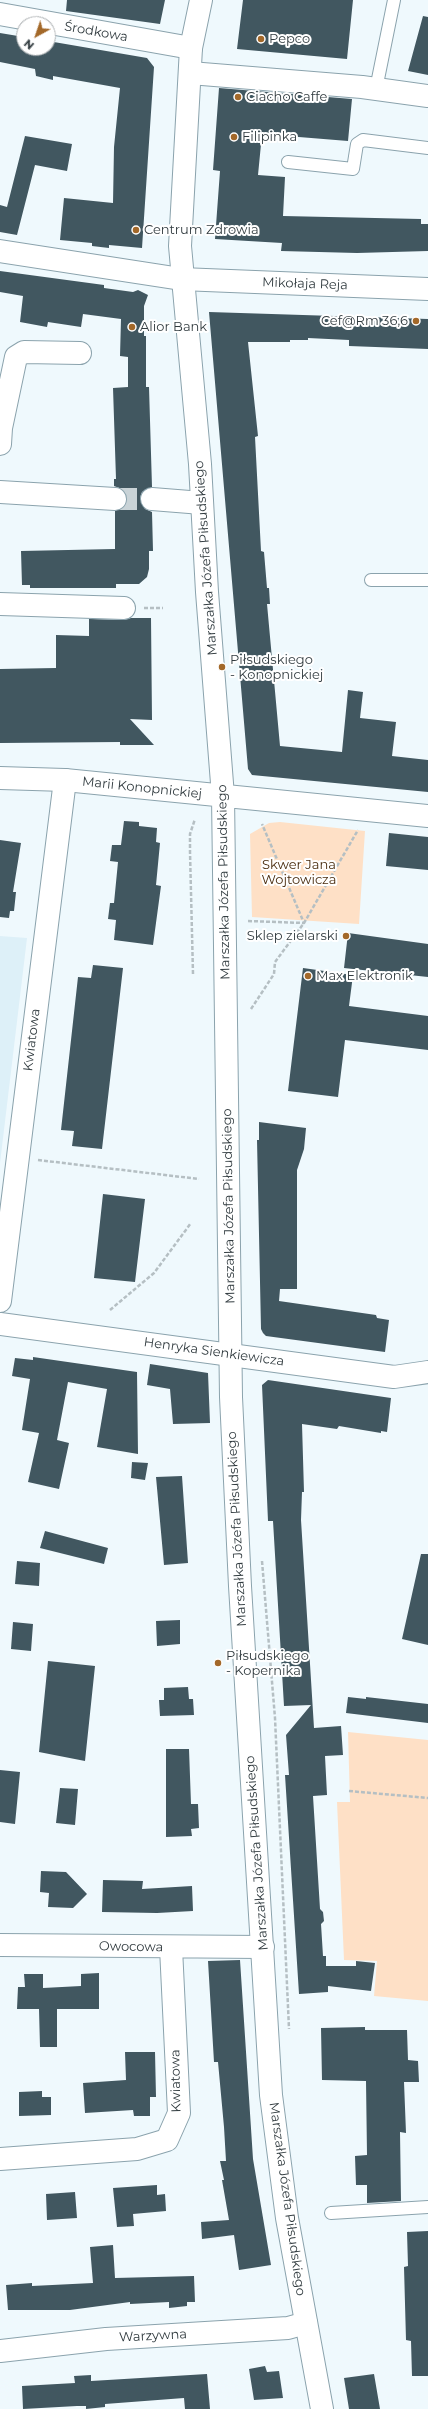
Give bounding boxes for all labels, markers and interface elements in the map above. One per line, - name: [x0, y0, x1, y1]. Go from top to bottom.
- north arrow: [16, 16, 56, 56]
- street label: Środkowa: [63, 19, 129, 45]
- place label: Pepco: [269, 31, 310, 47]
- marker: Pepco: [256, 34, 266, 44]
- text: N: [21, 36, 37, 53]
- place label: Ciacho Caffe: [246, 89, 327, 105]
- marker: Ciacho Caffe: [233, 92, 243, 102]
- place label: Filipinka: [242, 129, 297, 145]
- marker: Filipinka: [229, 132, 239, 142]
- place label: Centrum Zdrowia: [144, 222, 259, 238]
- marker: Centrum Zdrowia: [131, 225, 141, 235]
- street label: Mikołaja Reja: [262, 275, 348, 293]
- place label: Cef@Rm 36,6: [321, 313, 408, 329]
- marker: Cef@Rm 36,6: [411, 316, 421, 326]
- place label: Alior Bank: [140, 319, 207, 335]
- marker: Alior Bank: [127, 322, 137, 332]
- street label: Marszałka Józefa Piłsudskiego: [191, 460, 221, 656]
- place label: Piłsudskiego - Konopnickiej: [230, 652, 323, 683]
- marker: Piłsudskiego - Konopnickiej: [217, 662, 227, 672]
- street label: Marii Konopnickiej: [81, 774, 203, 802]
- street label: Marszałka Józefa Piłsudskiego: [214, 784, 234, 980]
- park label: Skwer Jana Wojtowicza: [262, 857, 336, 888]
- place label: Sklep zielarski: [247, 928, 338, 944]
- marker: Sklep zielarski: [341, 931, 351, 941]
- place label: Max Elektronik: [316, 968, 413, 984]
- marker: Max Elektronik: [303, 971, 313, 981]
- street label: Kwiatowa: [20, 1008, 44, 1072]
- street label: Marszałka Józefa Piłsudskiego: [219, 1108, 239, 1304]
- street label: Henryka Sienkiewicza: [143, 1334, 285, 1370]
- street label: Marszałka Józefa Piłsudskiego: [224, 1431, 250, 1627]
- place label: Piłsudskiego - Kopernika: [226, 1648, 309, 1679]
- marker: Piłsudskiego - Kopernika: [213, 1658, 223, 1668]
- street label: Marszałka Józefa Piłsudskiego: [242, 1755, 272, 1951]
- street label: Owocowa: [99, 1939, 163, 1955]
- street label: Kwiatowa: [168, 2049, 184, 2113]
- street label: Marszałka Józefa Piłsudskiego: [266, 2101, 308, 2297]
- street label: Warzywna: [119, 2326, 187, 2346]

